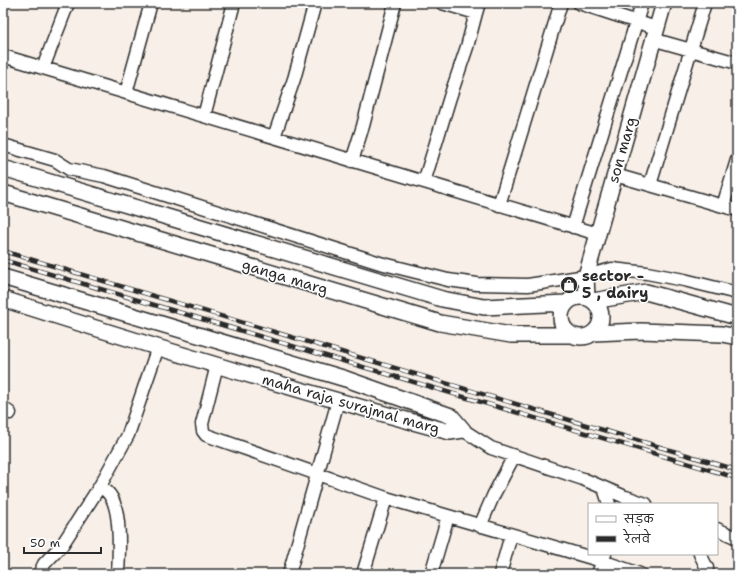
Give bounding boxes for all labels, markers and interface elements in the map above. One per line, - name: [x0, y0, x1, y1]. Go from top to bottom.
- street label: son marg: [603, 114, 641, 186]
- street label: ganga marg: [240, 254, 330, 300]
- place label: sector - 5 , dairy: [582, 266, 648, 303]
- shop icon: sector - 5 , dairy: [559, 275, 579, 295]
- street label: maha raja surajmal marg: [260, 369, 442, 439]
- legend: [588, 503, 718, 555]
- text: सड़क: [623, 511, 655, 527]
- text: रेलवे: [622, 528, 651, 547]
- scale bar: [24, 529, 101, 555]
- text: 50 m: [30, 535, 60, 551]

